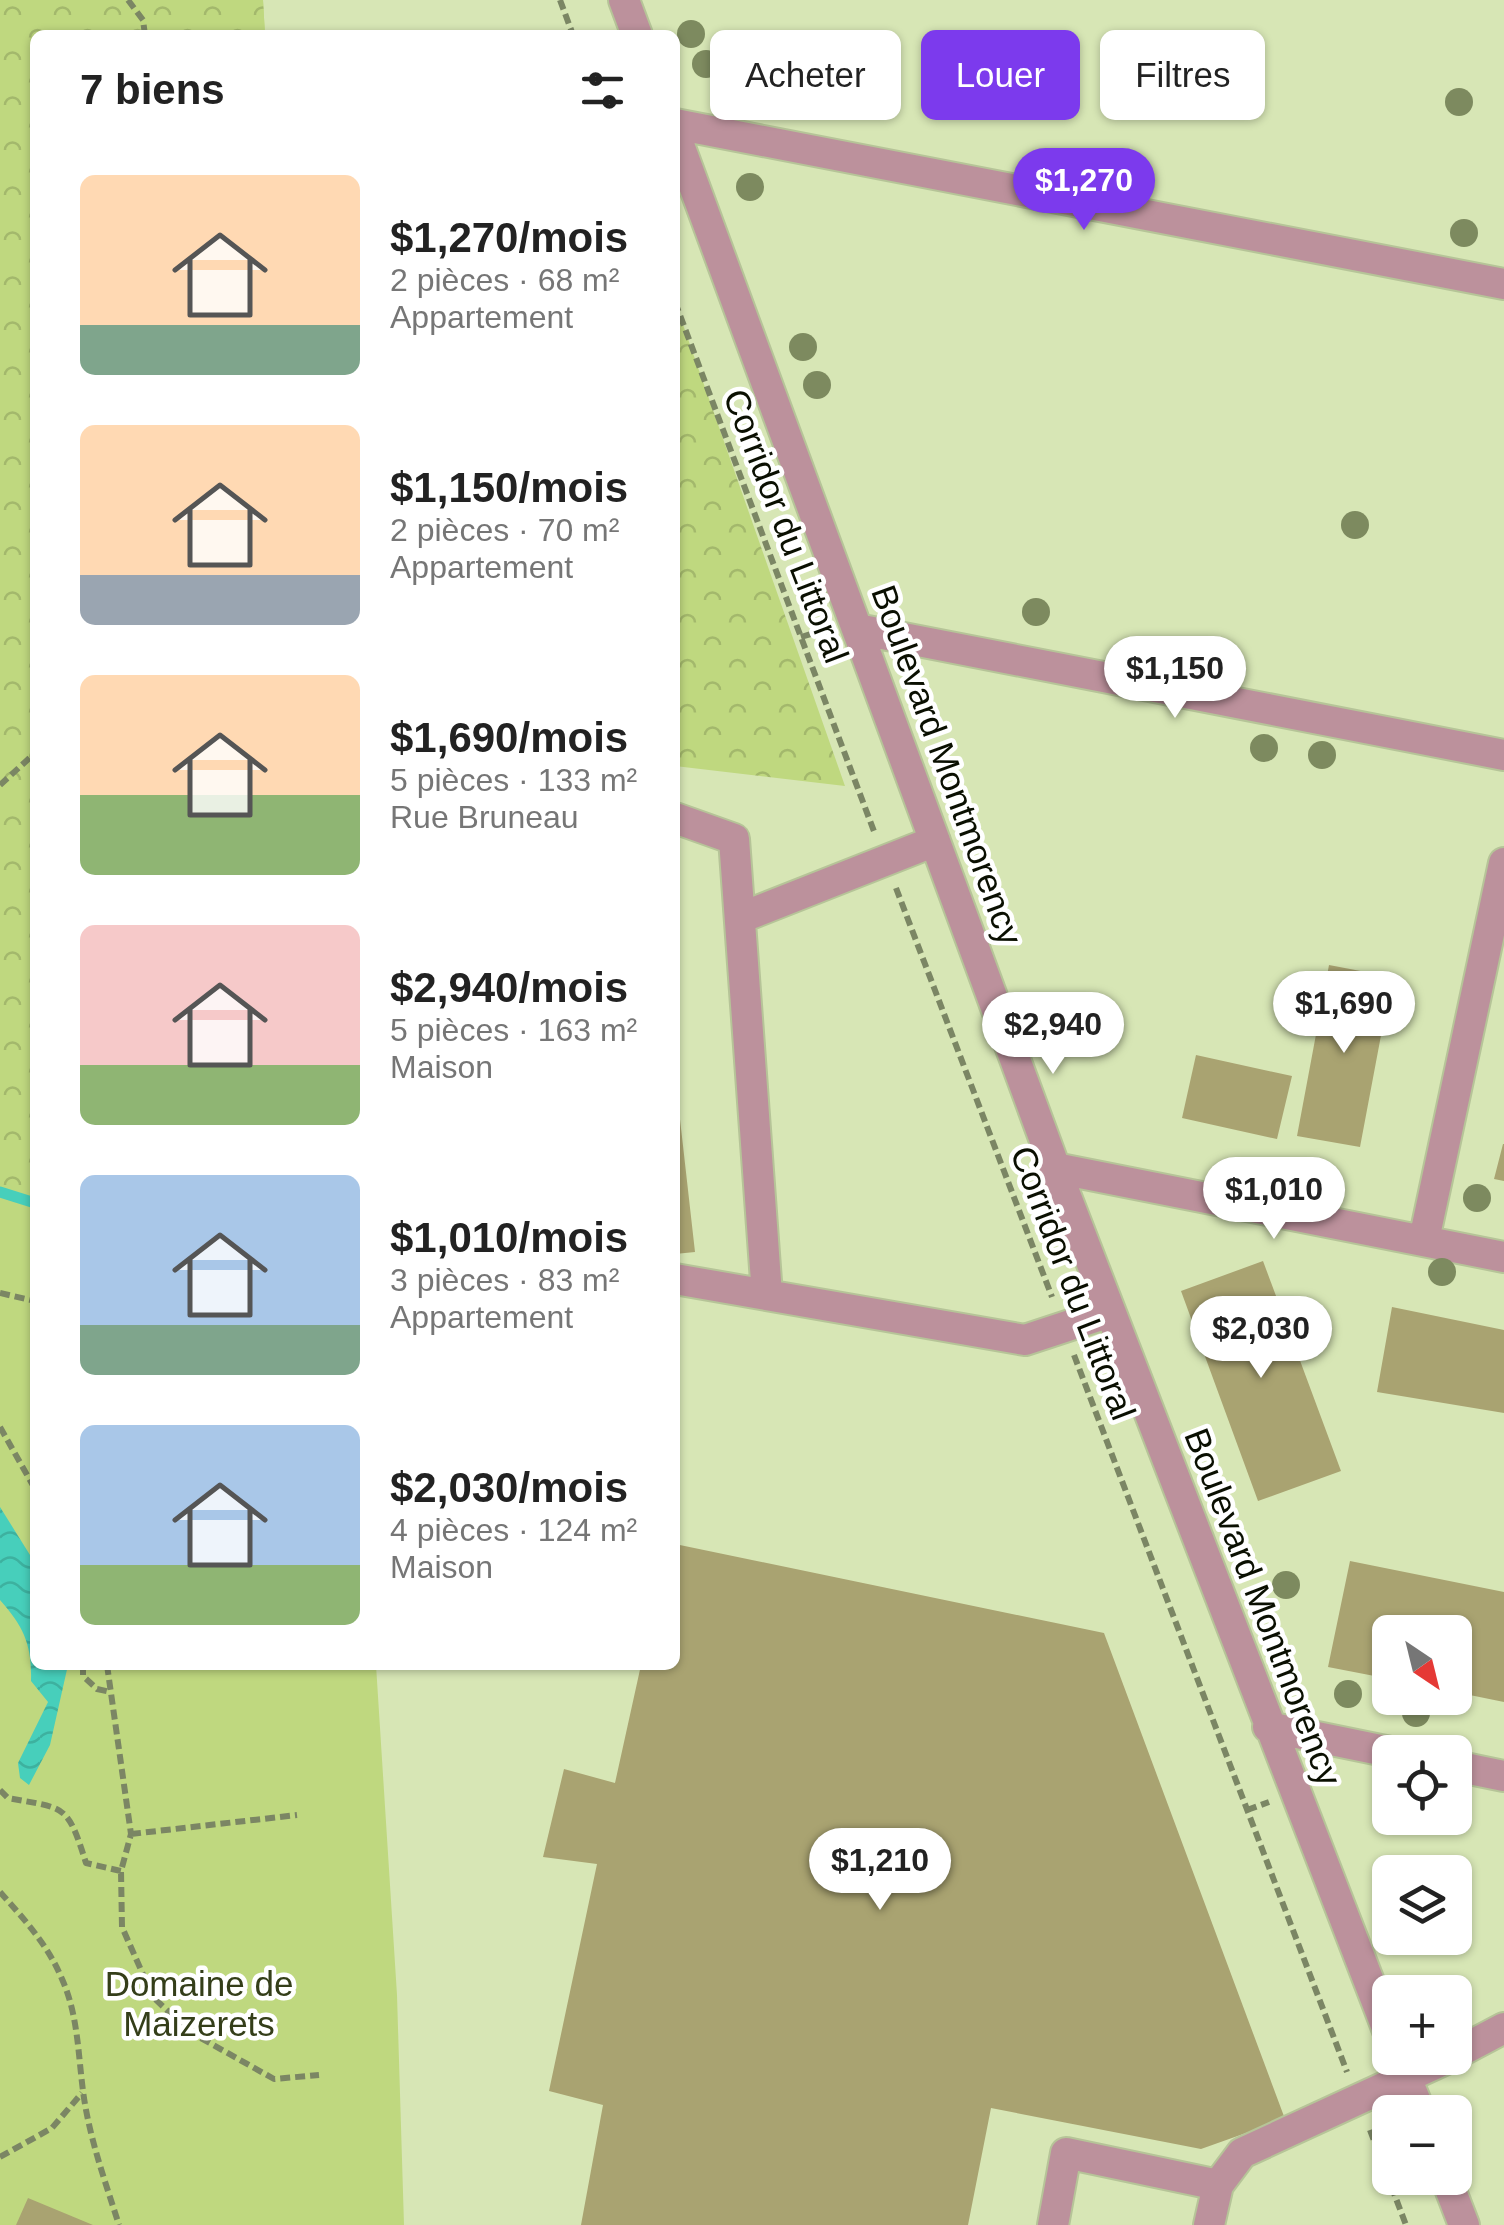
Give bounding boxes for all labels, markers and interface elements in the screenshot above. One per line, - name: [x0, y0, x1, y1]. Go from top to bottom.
- chip: Acheter: [710, 30, 901, 120]
- chip: Louer: [921, 30, 1080, 120]
- chip: Filtres: [1100, 30, 1265, 120]
- icon: filters: [575, 63, 630, 118]
- text: 7 biens: [80, 66, 225, 113]
- pin: $1,270: [1003, 148, 1165, 233]
- text: $1,270: [1035, 162, 1133, 198]
- text: $1,270/mois: [390, 214, 628, 261]
- icon: home: [160, 215, 280, 335]
- text: 2 pièces · 68 m²: [390, 262, 619, 298]
- text: Appartement: [390, 299, 573, 335]
- street label: Corridor du Littoral: [716, 384, 857, 668]
- text: $1,150/mois: [390, 464, 628, 511]
- icon: home: [160, 465, 280, 585]
- text: 2 pièces · 70 m²: [390, 512, 619, 548]
- text: Appartement: [390, 549, 573, 585]
- street label: Boulevard Montmorency: [864, 580, 1031, 950]
- pin: $1,150: [1094, 636, 1256, 721]
- text: $1,150: [1126, 650, 1224, 686]
- text: $1,690/mois: [390, 714, 628, 761]
- icon: home: [160, 715, 280, 835]
- text: 5 pièces · 133 m²: [390, 762, 637, 798]
- text: Rue Bruneau: [390, 799, 579, 835]
- text: $2,940/mois: [390, 964, 628, 1011]
- icon: home: [160, 965, 280, 1085]
- pin: $1,690: [1263, 971, 1425, 1056]
- text: $1,690: [1295, 985, 1393, 1021]
- pin: $2,940: [972, 992, 1134, 1077]
- text: $2,940: [1004, 1006, 1102, 1042]
- text: 5 pièces · 163 m²: [390, 1012, 637, 1048]
- text: Maison: [390, 1049, 493, 1085]
- street label: Corridor du Littoral: [1003, 1141, 1144, 1425]
- pin: $1,010: [1193, 1157, 1355, 1242]
- text: $1,010: [1225, 1171, 1323, 1207]
- text: $1,010/mois: [390, 1214, 628, 1261]
- icon: home: [160, 1215, 280, 1335]
- text: 3 pièces · 83 m²: [390, 1262, 619, 1298]
- pin: $2,030: [1180, 1296, 1342, 1381]
- text: Appartement: [390, 1299, 573, 1335]
- text: $2,030: [1212, 1310, 1310, 1346]
- street label: Boulevard Montmorency: [1177, 1423, 1350, 1791]
- text: $2,030/mois: [390, 1464, 628, 1511]
- icon: home: [160, 1465, 280, 1585]
- text: 4 pièces · 124 m²: [390, 1512, 637, 1548]
- text: Maison: [390, 1549, 493, 1585]
- north arrow: [1372, 1615, 1472, 1715]
- map controls: [1372, 1615, 1472, 2195]
- button: locate: [1372, 1735, 1472, 1835]
- pin: $1,210: [799, 1828, 961, 1913]
- text: $1,210: [831, 1842, 929, 1878]
- button: layers: [1372, 1855, 1472, 1955]
- park label: Domaine de Maizerets: [105, 1964, 293, 2043]
- button: +: [1372, 1975, 1472, 2075]
- button: −: [1372, 2095, 1472, 2195]

